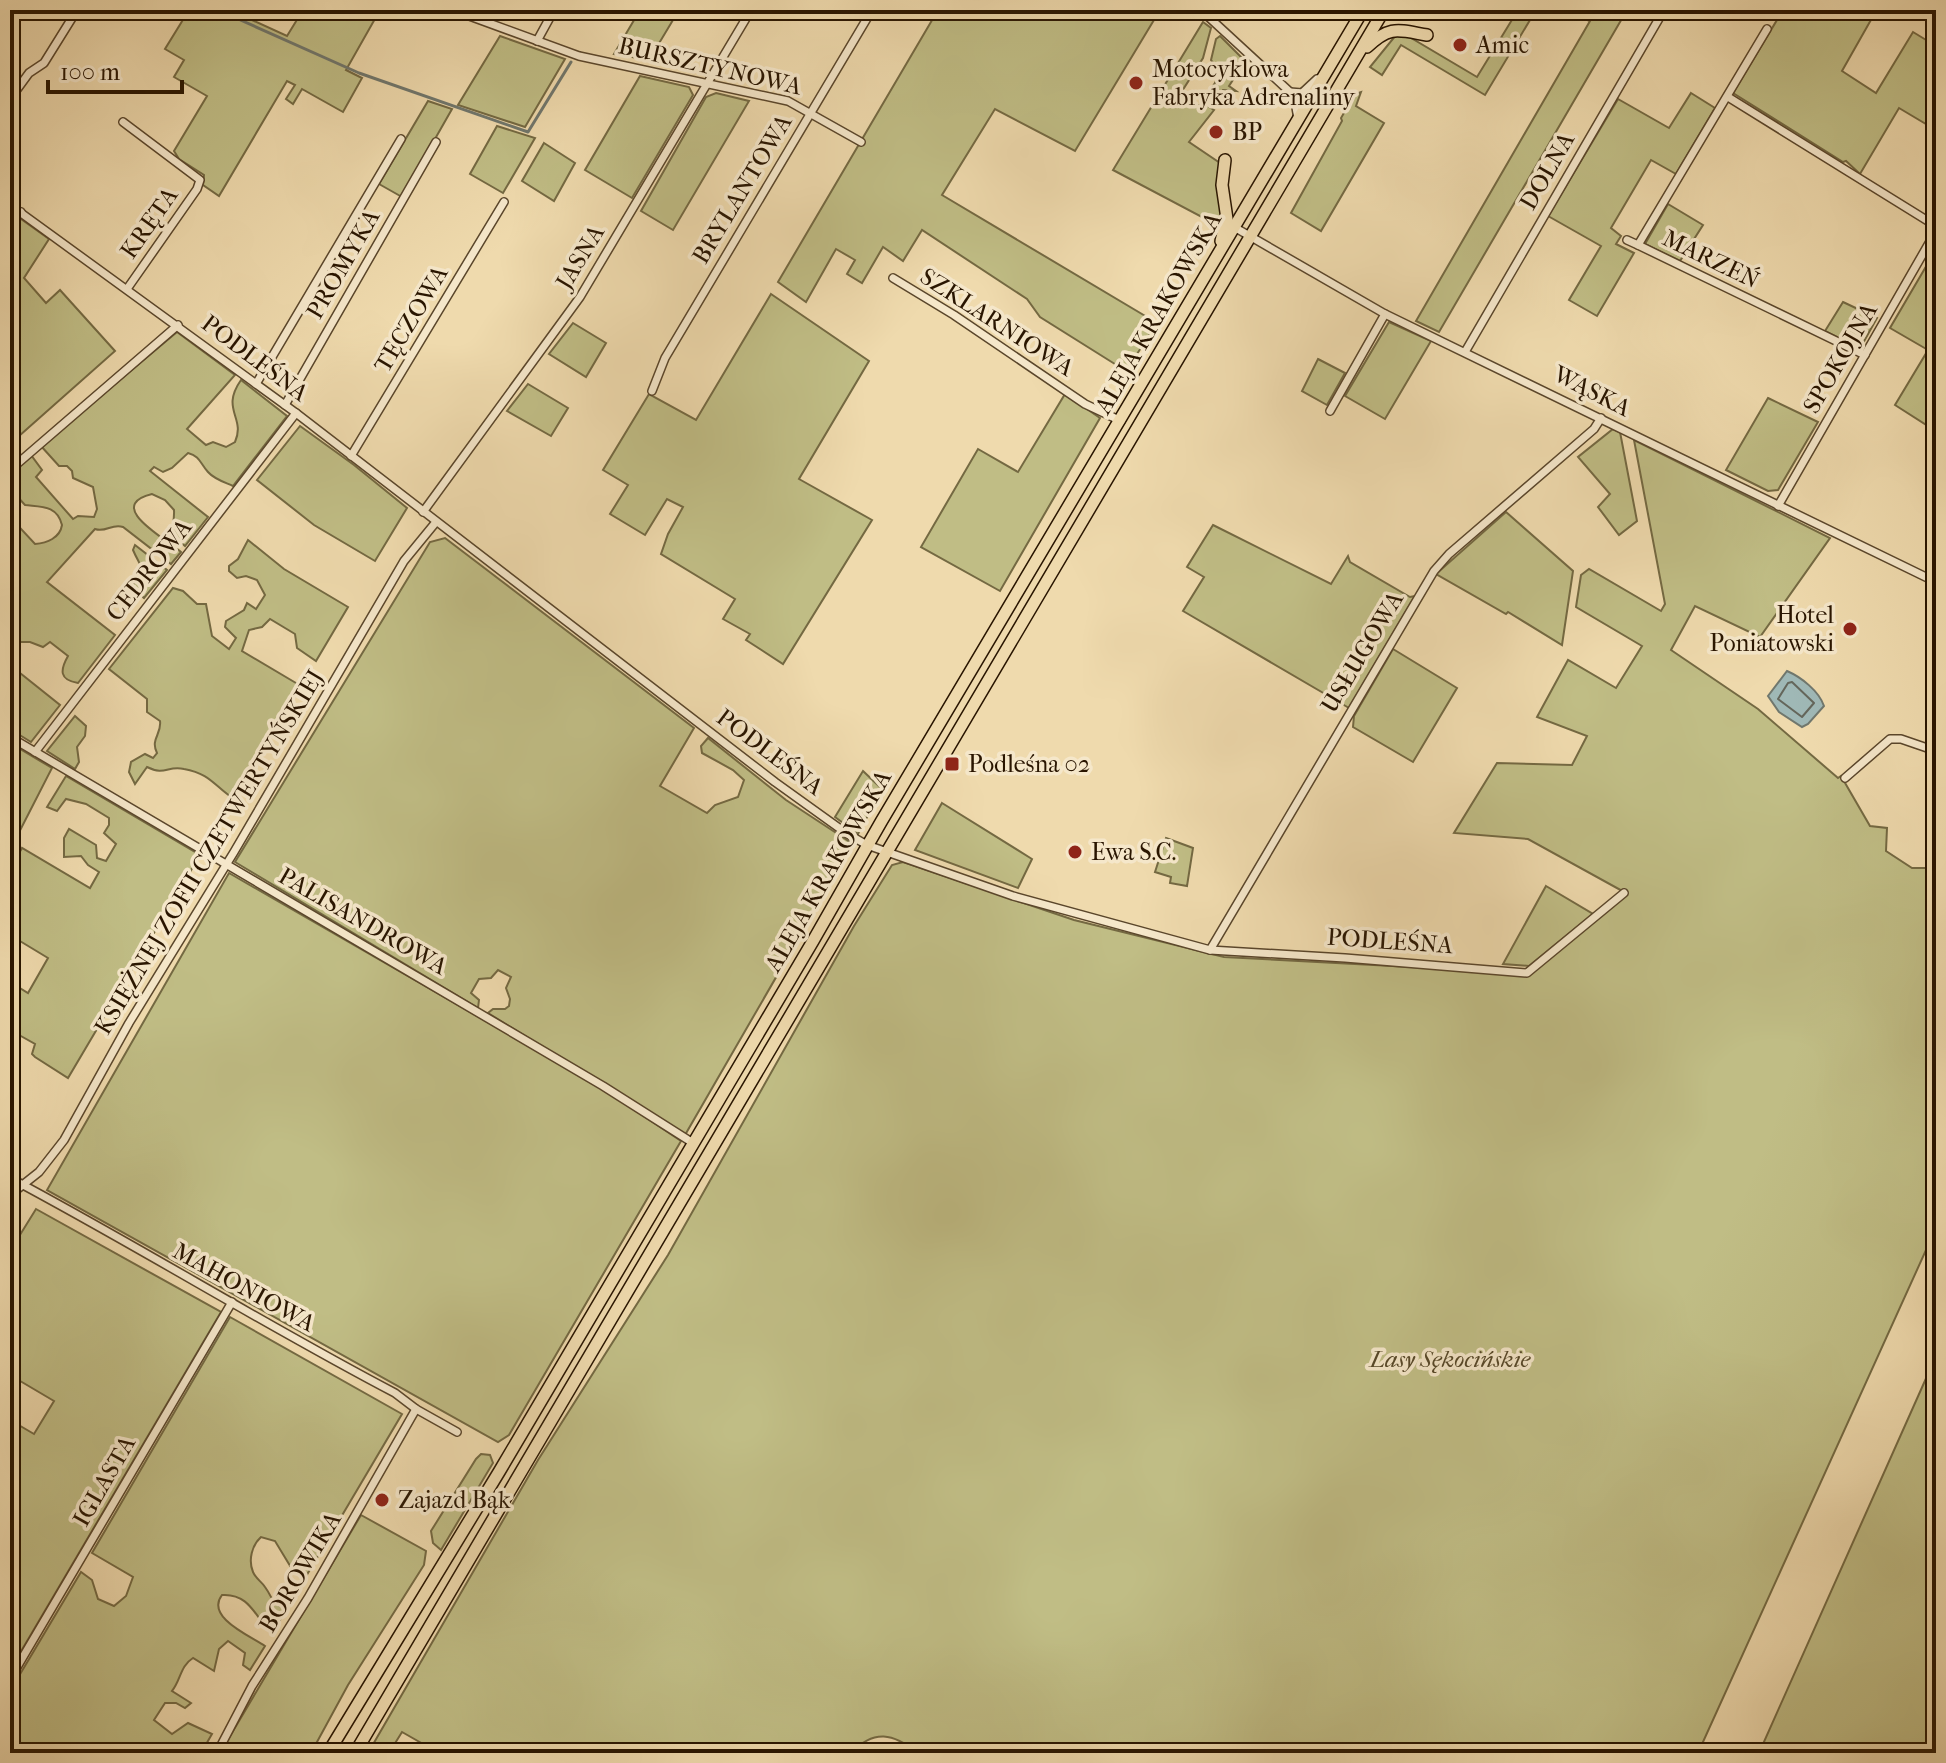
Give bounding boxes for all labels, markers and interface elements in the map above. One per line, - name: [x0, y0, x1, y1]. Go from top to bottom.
- street label: BURSZTYNOWA: [616, 31, 805, 101]
- place label: Amic: [1475, 31, 1529, 59]
- marker: Amic: [1451, 36, 1469, 54]
- scale bar: [48, 44, 182, 94]
- place label: Motocyklowa Fabryka Adrenaliny: [1152, 55, 1356, 111]
- text: 100 m: [60, 58, 120, 86]
- marker: Motocyklowa Fabryka Adrenaliny: [1127, 74, 1145, 92]
- street label: BRYLANTOWA: [686, 109, 798, 269]
- place label: BP: [1232, 118, 1262, 146]
- marker: BP: [1207, 123, 1225, 141]
- street label: DOLNA: [1514, 127, 1581, 215]
- street label: KRĘTA: [114, 182, 185, 265]
- street label: PROMYKA: [300, 204, 386, 324]
- street label: ALEJA KRAKOWSKA: [1088, 207, 1227, 420]
- street label: JASNA: [549, 219, 610, 296]
- street label: MARZEŃ: [1658, 223, 1764, 294]
- street label: TĘCZOWA: [368, 260, 455, 378]
- street label: SZKLARNIOWA: [915, 262, 1079, 382]
- street label: SPOKOJNA: [1797, 297, 1883, 418]
- street label: PODLEŚNA: [196, 308, 315, 407]
- street label: WĄSKA: [1547, 359, 1636, 423]
- street label: CEDROWA: [101, 513, 198, 627]
- street label: USŁUGOWA: [1315, 586, 1409, 718]
- place label: Hotel Poniatowski: [1709, 601, 1834, 657]
- marker: Hotel Poniatowski: [1841, 620, 1859, 638]
- street label: KSIĘŻNEJ ZOFII CZETWERTYŃSKIEJ: [88, 664, 330, 1040]
- street label: PODLEŚNA: [711, 702, 830, 801]
- place label: Podleśna 02: [968, 750, 1090, 778]
- marker: Podleśna 02: [943, 755, 961, 773]
- street label: ALEJA KRAKOWSKA: [758, 765, 897, 978]
- place label: Ewa S.C.: [1091, 838, 1176, 866]
- marker: Ewa S.C.: [1066, 843, 1084, 861]
- street label: PALISANDROWA: [274, 861, 453, 981]
- street label: PODLEŚNA: [1326, 922, 1454, 959]
- street label: MAHONIOWA: [168, 1236, 320, 1338]
- park label: Lasy Sękocińskie: [1368, 1345, 1532, 1374]
- street label: IGLASTA: [67, 1430, 141, 1531]
- place label: Zajazd Bąk: [398, 1486, 511, 1515]
- marker: Zajazd Bąk: [373, 1491, 391, 1509]
- street label: BOROWIKA: [253, 1506, 347, 1637]

